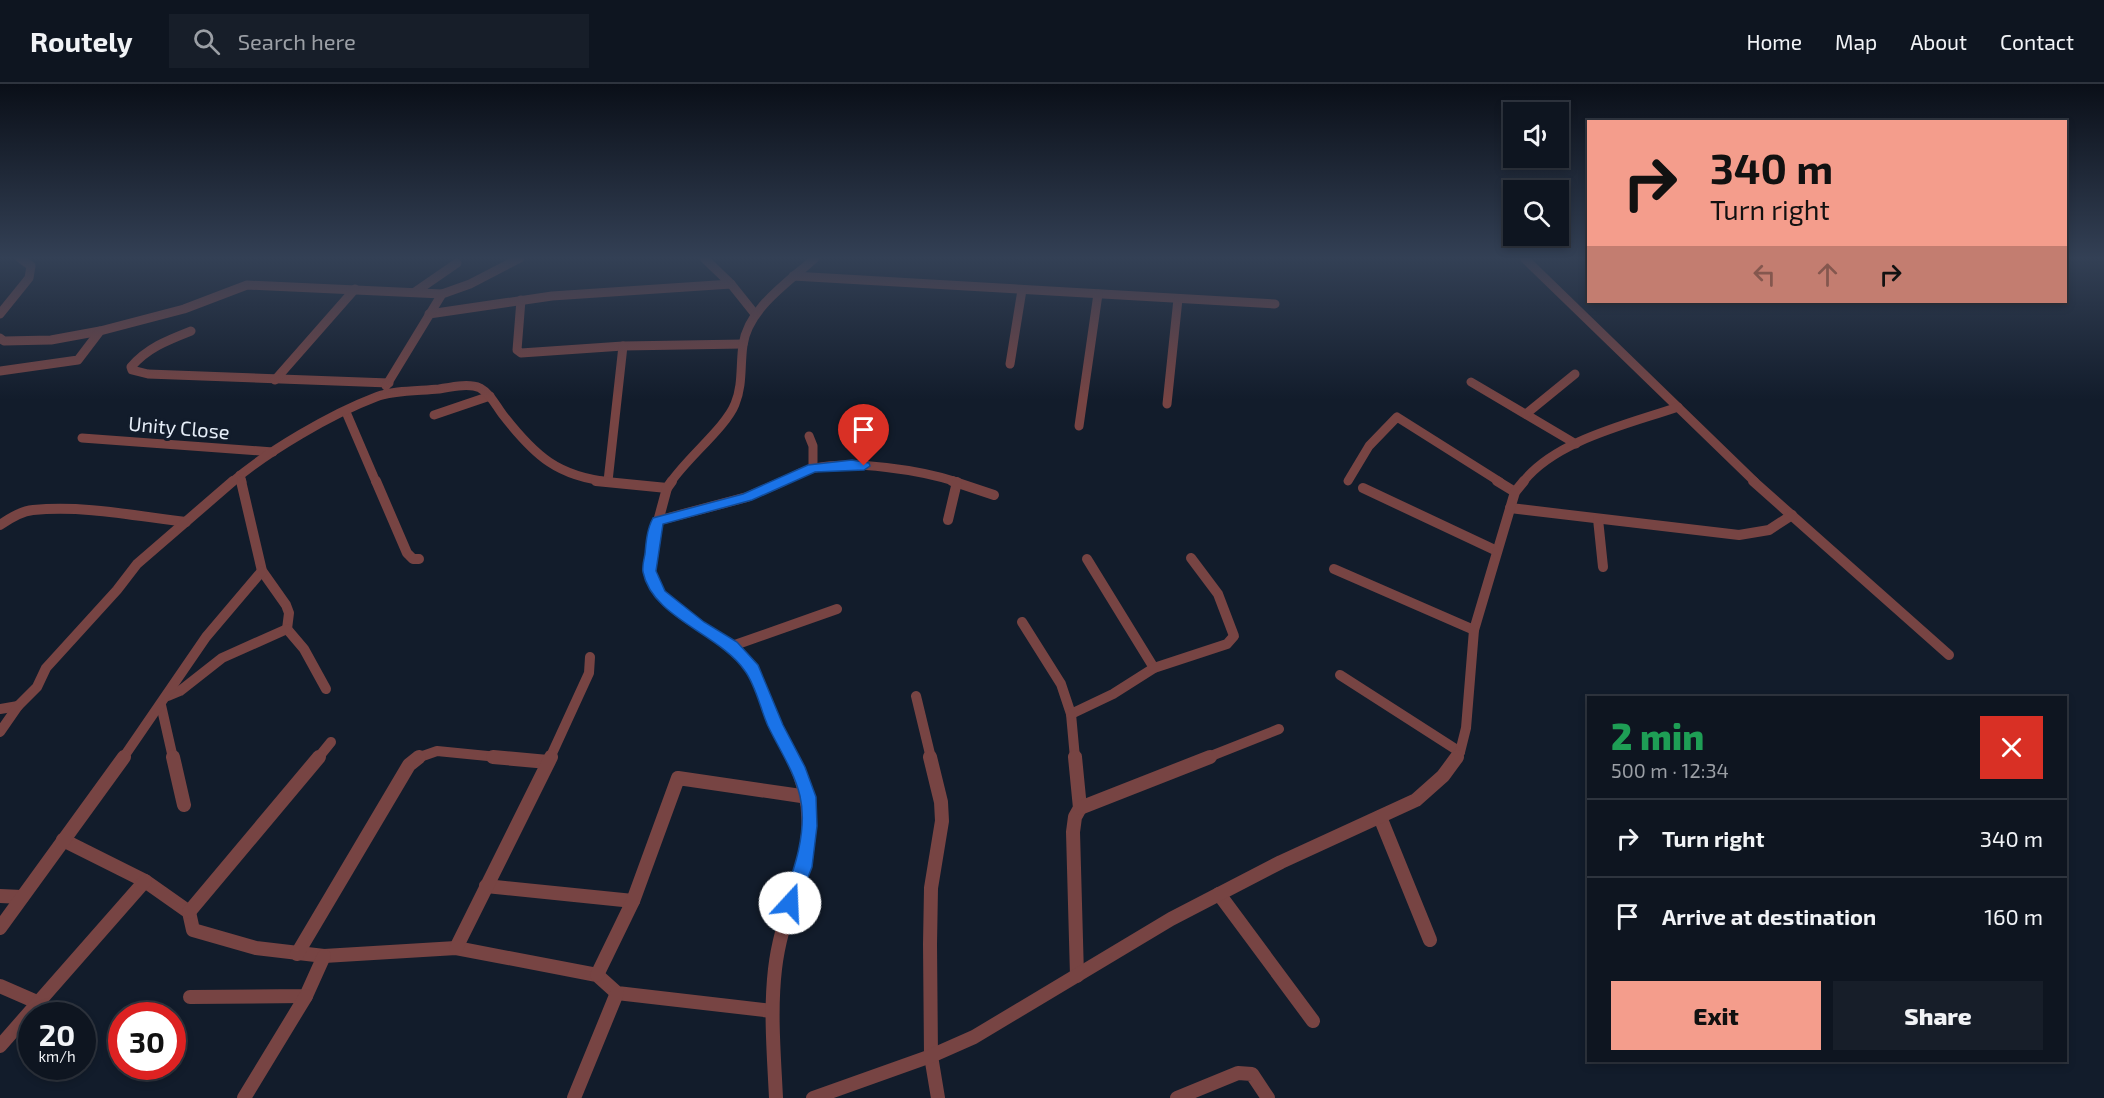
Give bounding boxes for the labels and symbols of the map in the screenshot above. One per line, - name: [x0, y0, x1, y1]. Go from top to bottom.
- pin: [838, 404, 889, 466]
- street label: Unity Close: [127, 411, 231, 443]
- position arrow: [758, 871, 822, 935]
- speed limit sign: 30: [108, 1002, 186, 1080]

